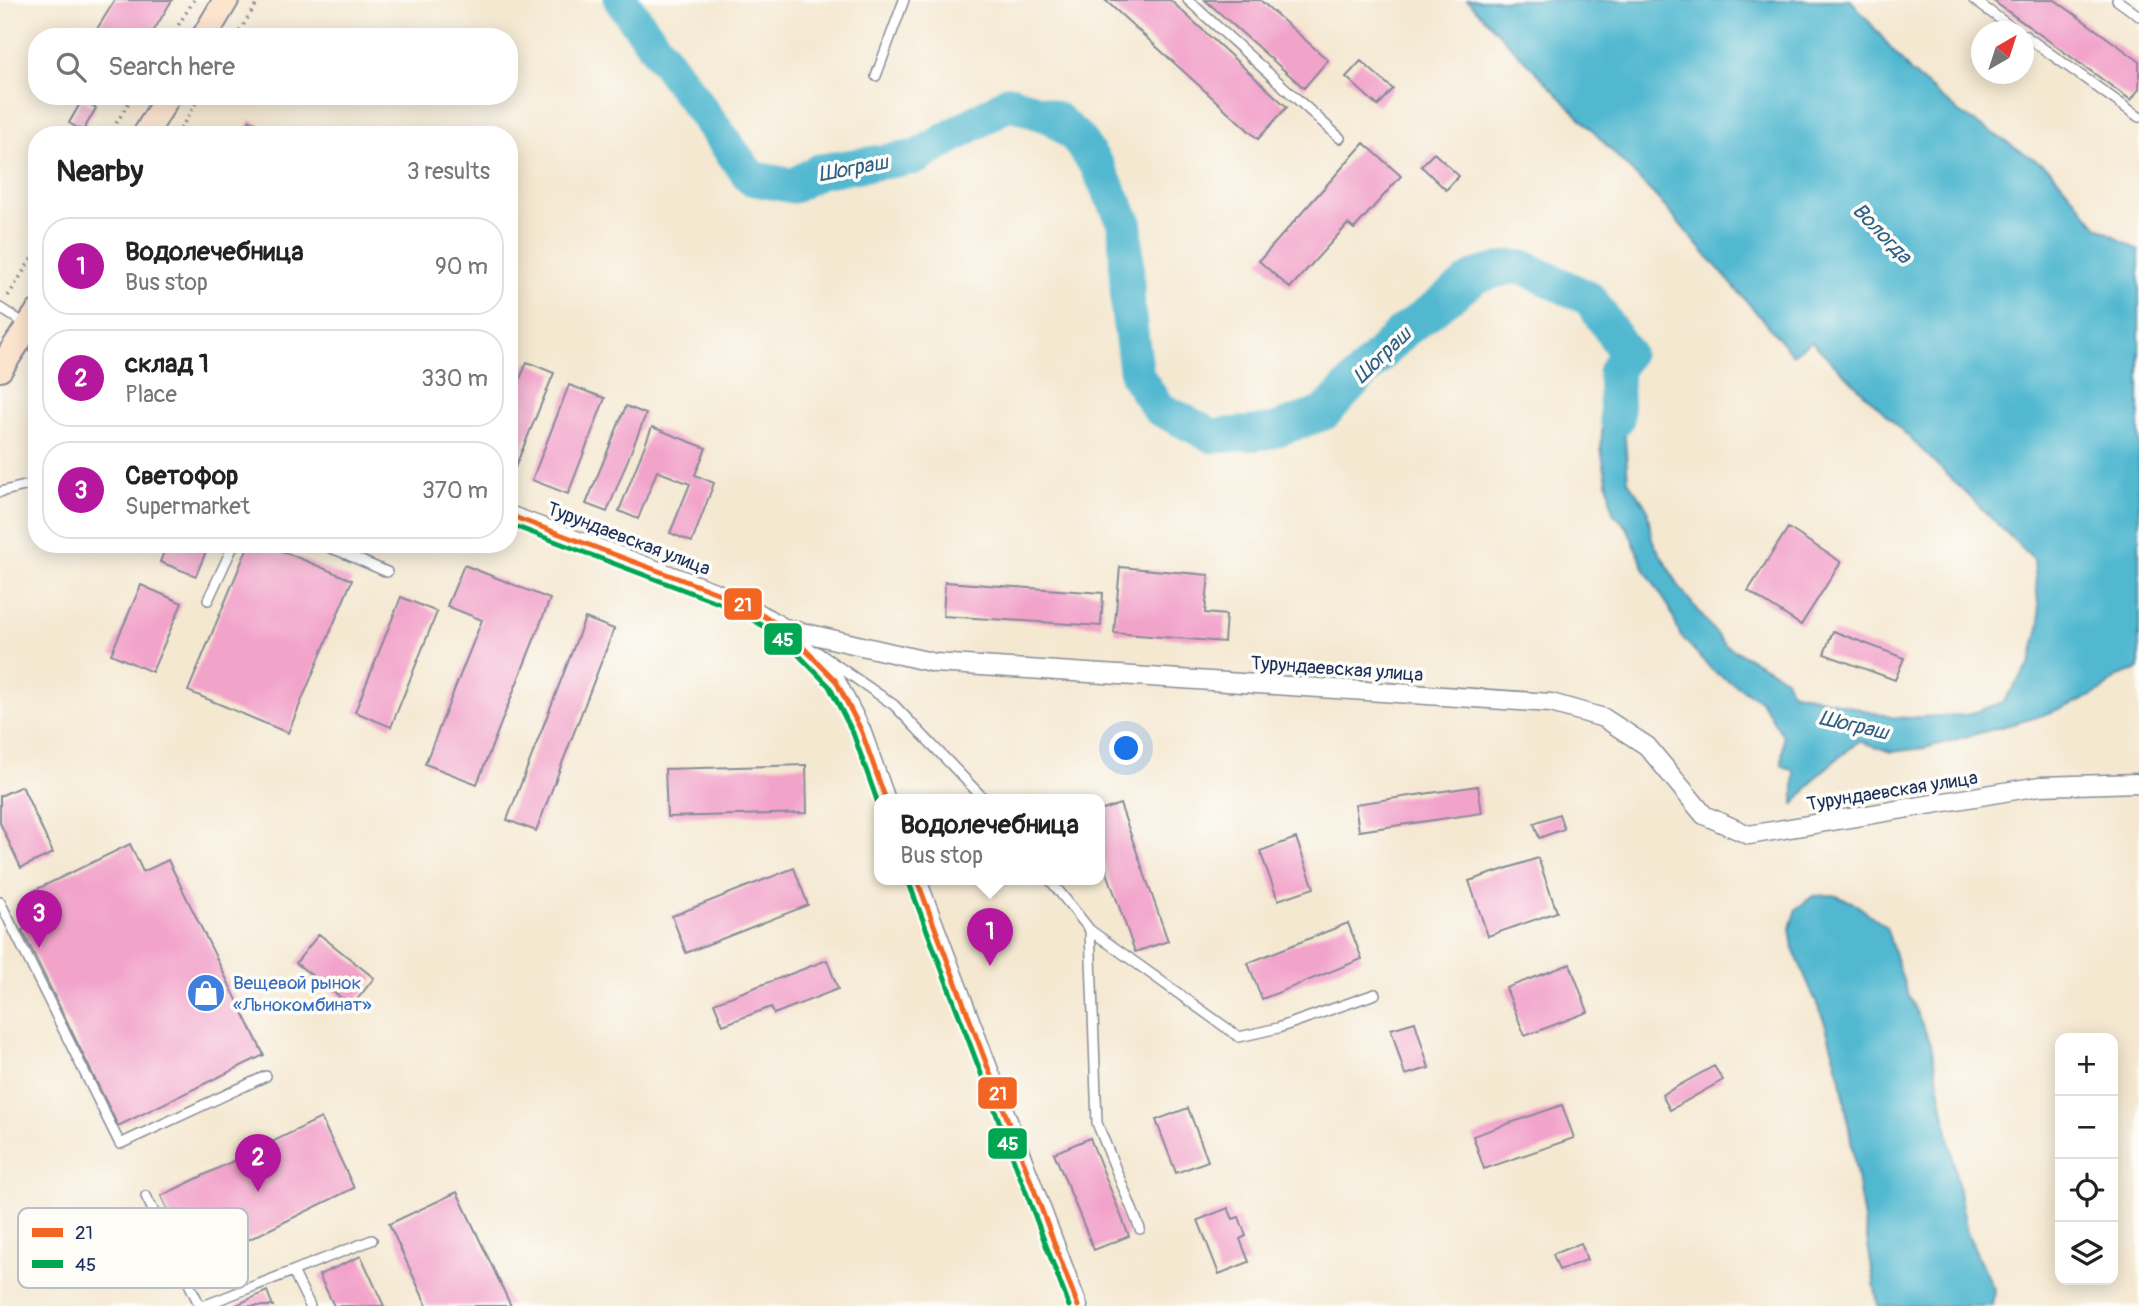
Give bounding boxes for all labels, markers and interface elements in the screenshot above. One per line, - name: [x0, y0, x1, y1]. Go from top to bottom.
- north arrow: [1971, 21, 2034, 84]
- search box: [28, 28, 518, 105]
- icon: search: [52, 48, 90, 86]
- text: Search here: [108, 51, 235, 83]
- water label: Шограш: [816, 148, 892, 188]
- text: Nearby: [56, 153, 143, 190]
- text: 3 results: [407, 157, 490, 186]
- water label: Вологда: [1846, 197, 1918, 270]
- text: Водолечебница: [125, 236, 304, 268]
- text: 1: [77, 252, 86, 281]
- text: 90 m: [435, 252, 488, 281]
- text: Bus stop: [125, 268, 208, 297]
- water label: Шограш: [1348, 320, 1418, 389]
- text: склад 1: [125, 348, 209, 380]
- text: 2: [75, 364, 87, 393]
- text: 330 m: [421, 364, 488, 393]
- text: Place: [125, 380, 177, 409]
- text: Светофор: [125, 460, 238, 492]
- text: 3: [75, 476, 87, 505]
- text: 370 m: [422, 476, 488, 505]
- text: Supermarket: [125, 492, 250, 521]
- street label: Турундаевская улица: [544, 497, 714, 581]
- line badge: 21: [723, 587, 763, 621]
- text: 21: [734, 593, 752, 617]
- line badge: 45: [763, 622, 803, 656]
- text: 45: [772, 628, 794, 652]
- street label: Турундаевская улица: [1250, 651, 1424, 687]
- water label: Шограш: [1817, 704, 1893, 747]
- your location: [1109, 731, 1143, 765]
- street label: Турундаевская улица: [1805, 766, 1980, 816]
- popup: [874, 794, 1105, 885]
- text: Водолечебница: [900, 809, 1079, 841]
- text: Bus stop: [900, 841, 983, 870]
- pin: 3: [16, 890, 62, 948]
- pin: 1: [967, 908, 1013, 966]
- place label: Вещевой рынок «Льнокомбинат»: [233, 971, 372, 1017]
- shop icon: Вещевой рынок «Льнокомбинат»: [185, 972, 227, 1014]
- map controls: [2055, 1033, 2118, 1285]
- button: +: [2055, 1033, 2118, 1096]
- line badge: 21: [977, 1076, 1018, 1110]
- text: 21: [989, 1082, 1007, 1106]
- button: −: [2055, 1096, 2118, 1159]
- line badge: 45: [987, 1127, 1028, 1160]
- text: 45: [997, 1132, 1019, 1156]
- pin: 2: [235, 1134, 281, 1192]
- button: locate: [2055, 1159, 2118, 1222]
- legend: [18, 1208, 248, 1288]
- text: 21: [75, 1221, 93, 1245]
- button: layers: [2055, 1222, 2118, 1285]
- text: 45: [75, 1253, 96, 1277]

